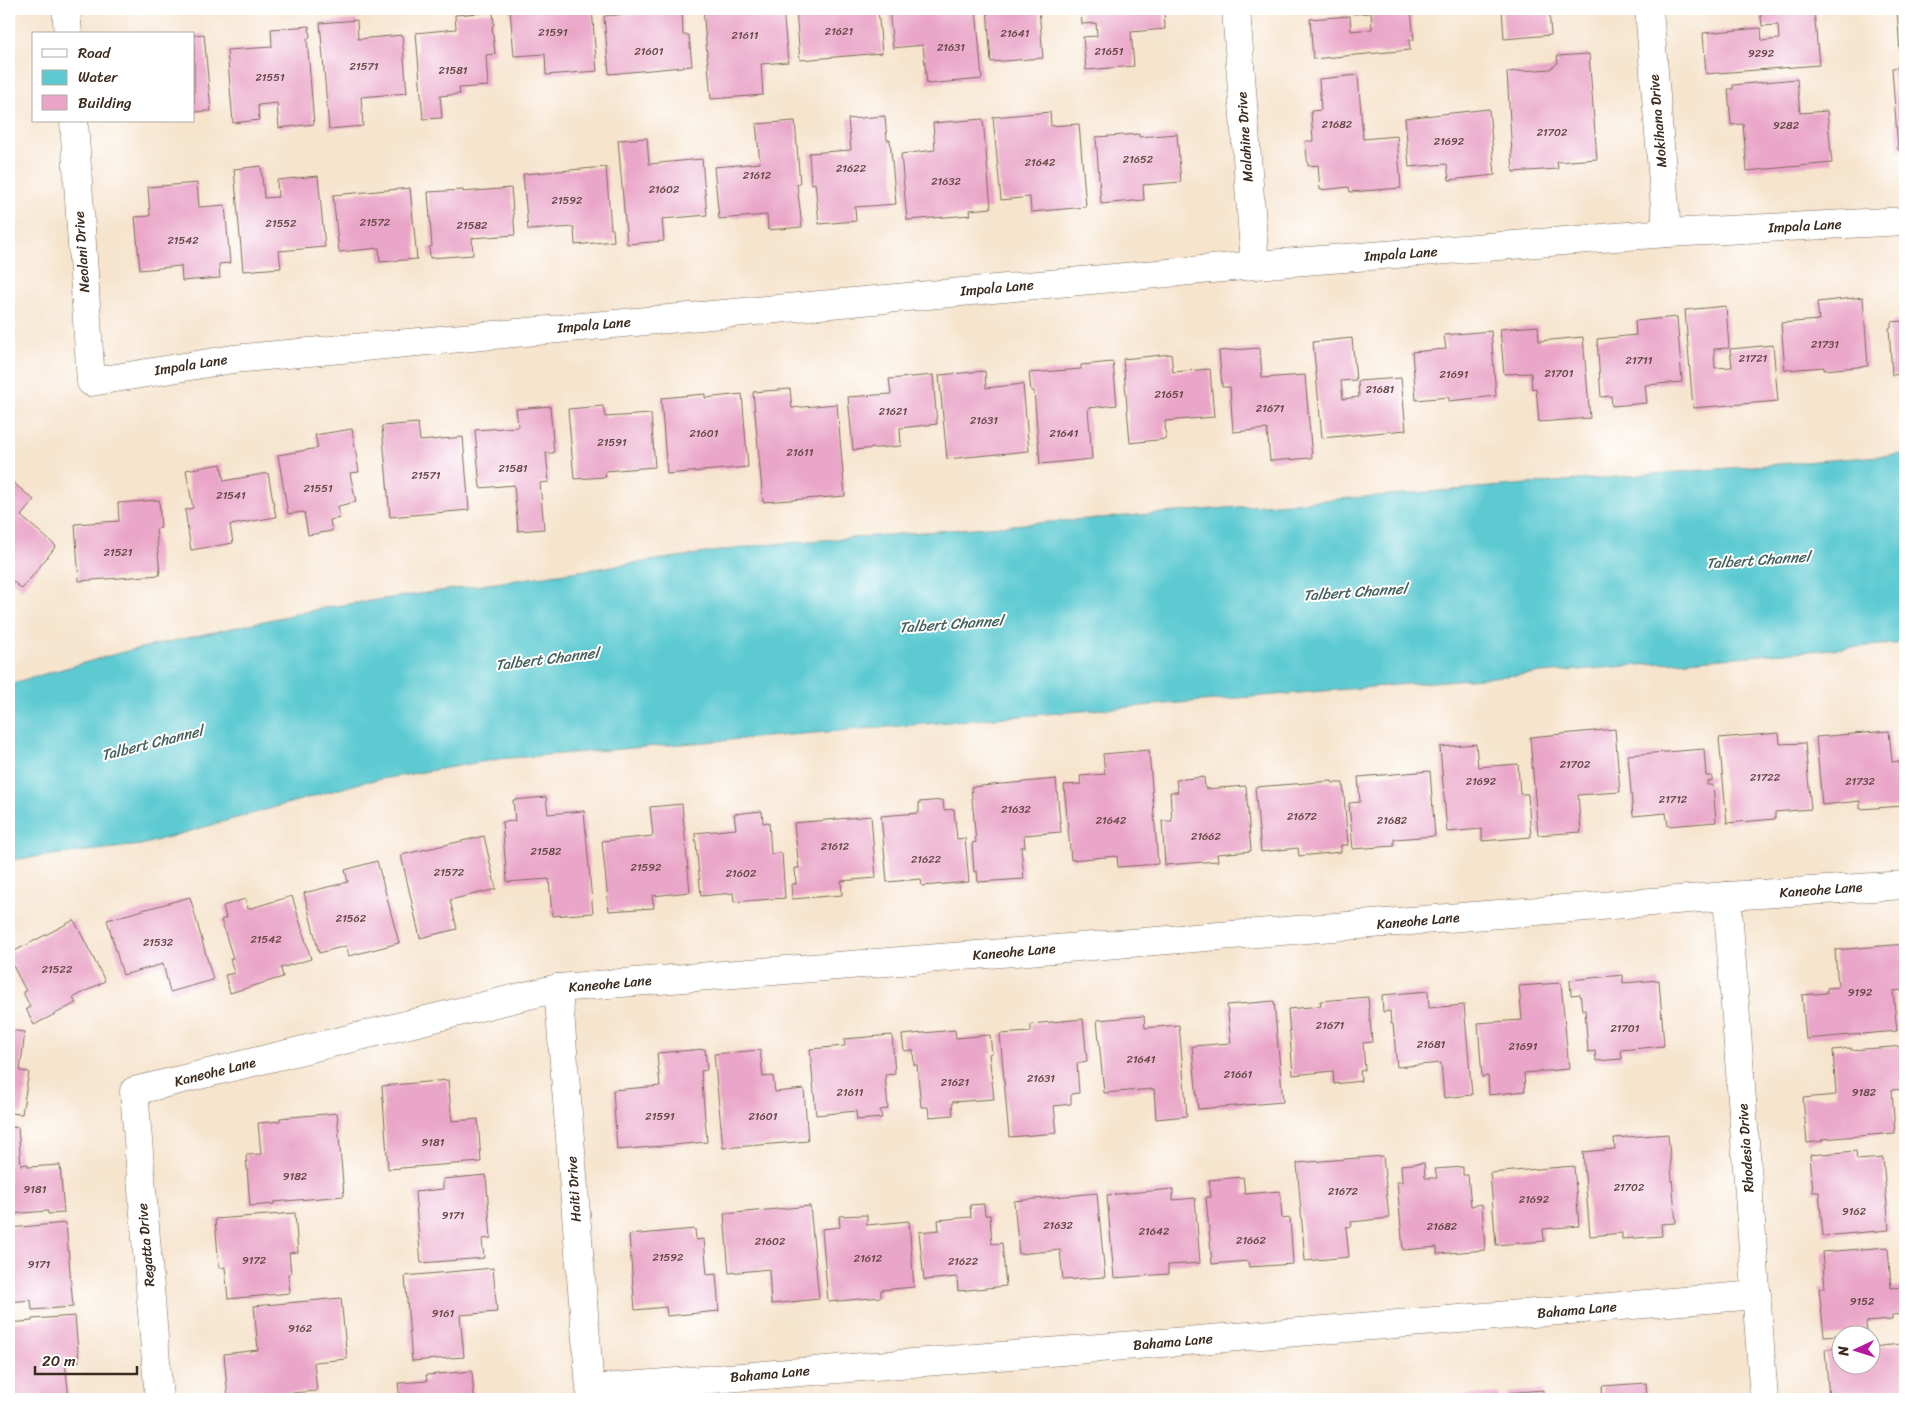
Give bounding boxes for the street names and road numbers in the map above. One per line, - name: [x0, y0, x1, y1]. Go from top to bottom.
- street label: Mokihana Drive: [1641, 73, 1675, 169]
- street label: Malahine Drive: [1229, 91, 1261, 183]
- street label: Neolani Drive: [67, 210, 97, 293]
- street label: Impala Lane: [1767, 212, 1842, 240]
- street label: Impala Lane: [1362, 239, 1439, 269]
- street label: Impala Lane: [958, 272, 1035, 304]
- street label: Impala Lane: [555, 309, 632, 341]
- street label: Impala Lane: [152, 347, 229, 383]
- street label: Kaneohe Lane: [1779, 875, 1864, 905]
- street label: Kaneohe Lane: [1375, 905, 1461, 937]
- street label: Kaneohe Lane: [971, 936, 1057, 968]
- street label: Kaneohe Lane: [567, 968, 653, 1000]
- street label: Kaneohe Lane: [172, 1050, 259, 1094]
- street label: Rhodesia Drive: [1730, 1102, 1762, 1193]
- street label: Haiti Drive: [559, 1155, 589, 1223]
- street label: Regatta Drive: [130, 1202, 162, 1288]
- street label: Bahama Lane: [1536, 1294, 1618, 1326]
- street label: Bahama Lane: [1132, 1326, 1214, 1358]
- street label: Bahama Lane: [729, 1358, 811, 1390]

